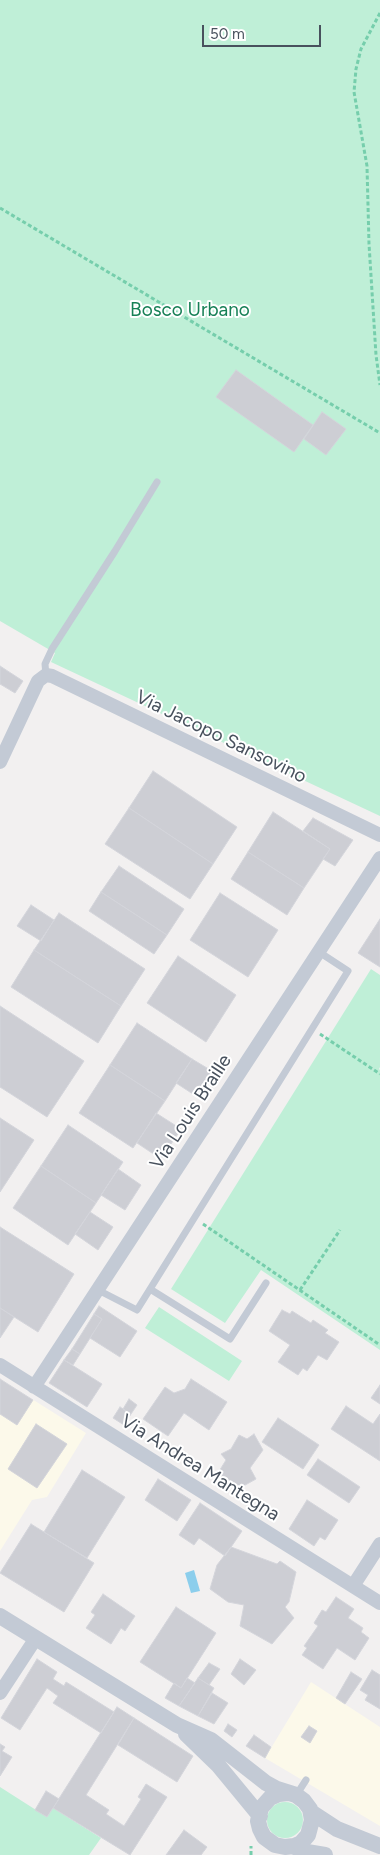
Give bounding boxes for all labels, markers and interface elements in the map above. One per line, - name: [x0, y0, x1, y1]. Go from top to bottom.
- scale bar: [205, 15, 324, 47]
- text: 50 m: [210, 25, 245, 43]
- park label: Bosco Urbano: [130, 299, 250, 321]
- street label: Via Jacopo Sansovino: [132, 686, 310, 788]
- street label: Via Louis Braille: [145, 1050, 237, 1174]
- street label: Via Andrea Mantegna: [116, 1410, 284, 1526]

